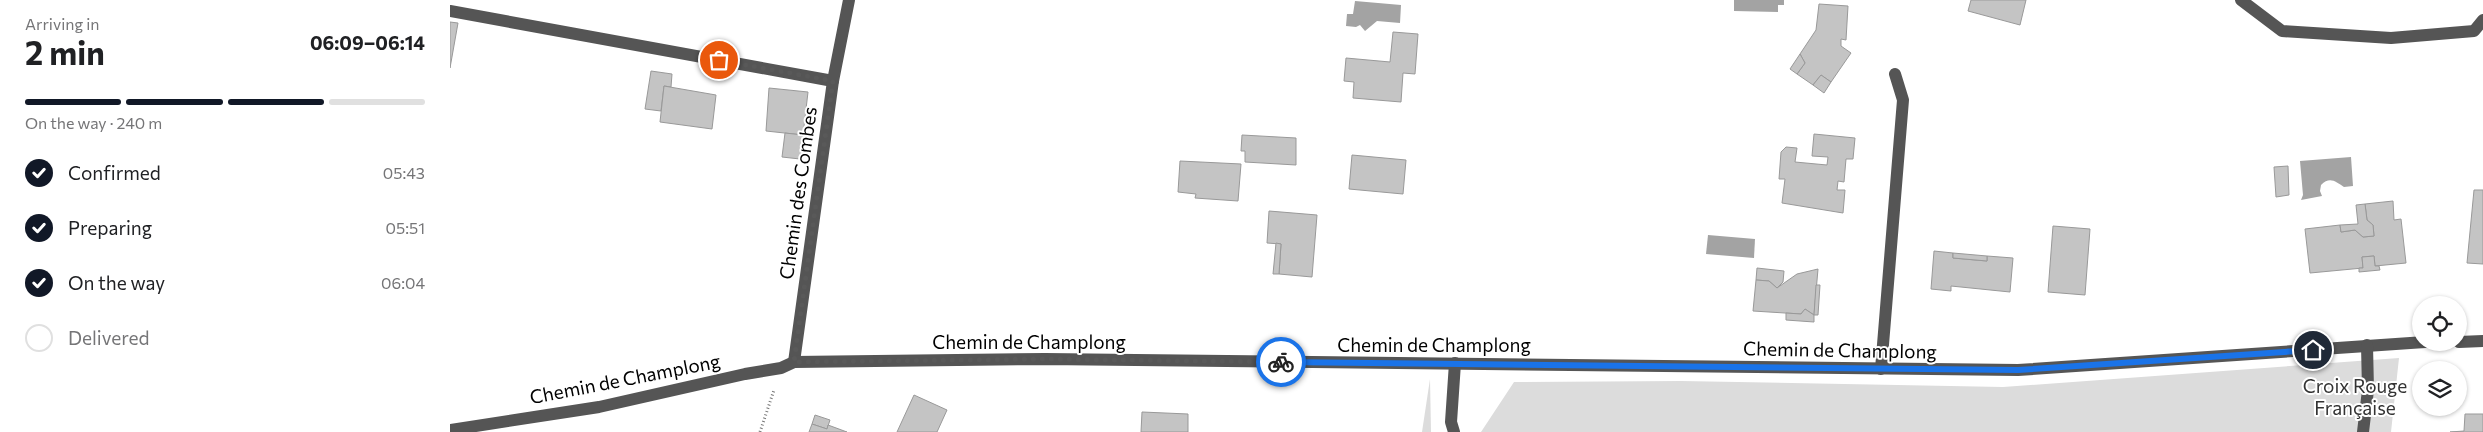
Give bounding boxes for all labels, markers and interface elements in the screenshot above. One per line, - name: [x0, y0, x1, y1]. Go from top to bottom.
- text: Arriving in: [25, 14, 99, 33]
- text: 06:09–06:14: [310, 31, 425, 54]
- text: 2 min: [25, 32, 105, 72]
- pin: [698, 39, 740, 81]
- icon: bag: [705, 46, 733, 74]
- street label: Chemin des Combes: [774, 105, 821, 281]
- text: On the way · 240 m: [25, 113, 162, 132]
- icon: check: [25, 159, 53, 187]
- text: Confirmed: [68, 161, 161, 184]
- text: 05:43: [383, 163, 425, 182]
- icon: check: [25, 214, 53, 242]
- text: Preparing: [68, 216, 152, 239]
- text: 05:51: [386, 218, 425, 237]
- icon: check: [25, 269, 53, 297]
- text: On the way: [68, 271, 165, 294]
- text: 06:04: [381, 273, 425, 292]
- map controls: [2412, 296, 2467, 416]
- button: locate: [2412, 296, 2467, 351]
- text: Delivered: [68, 326, 149, 349]
- pin: [2292, 329, 2334, 371]
- street label: Chemin de Champlong: [932, 330, 1126, 353]
- street label: Chemin de Champlong: [1337, 333, 1531, 356]
- street label: Chemin de Champlong: [1743, 336, 1937, 363]
- icon: home: [2299, 336, 2327, 364]
- courier: [1256, 337, 1306, 387]
- icon: bike: [1267, 348, 1295, 376]
- street label: Chemin de Champlong: [528, 349, 722, 408]
- button: layers: [2412, 361, 2467, 416]
- park label: Croix Rouge Française: [2303, 374, 2407, 419]

